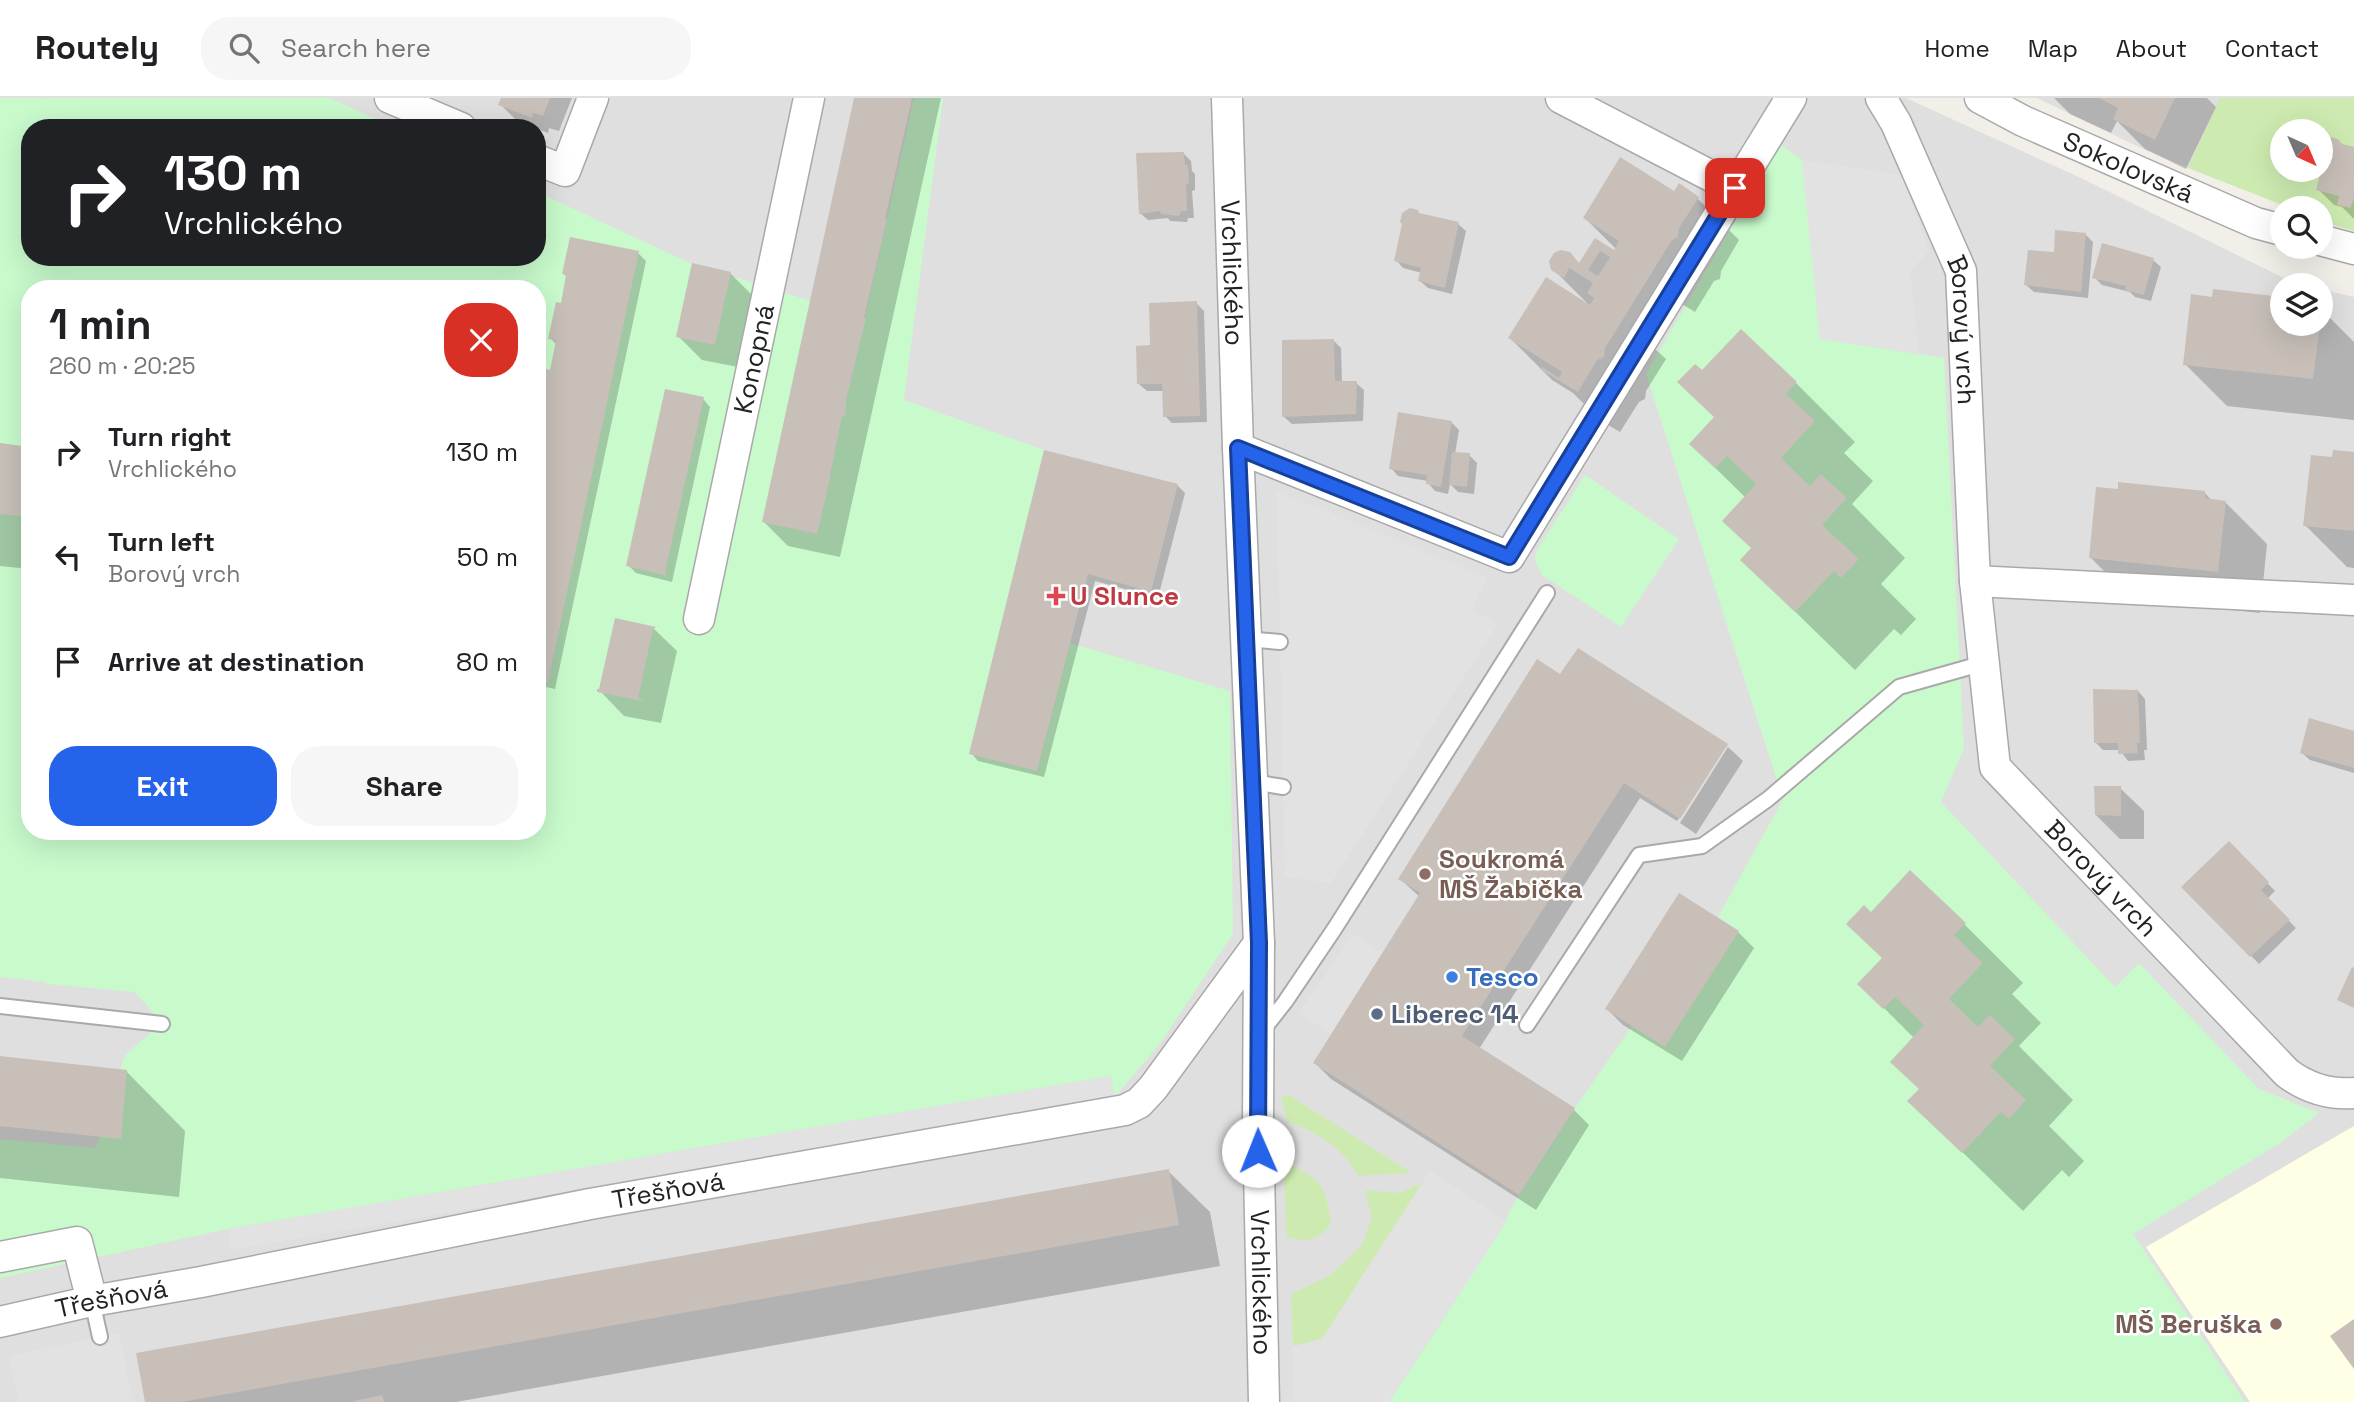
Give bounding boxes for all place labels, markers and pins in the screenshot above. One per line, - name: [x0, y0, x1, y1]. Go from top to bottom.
- pin: [1705, 158, 1765, 218]
- place label: U Slunce: [1070, 579, 1179, 613]
- marker: U Slunce: [1048, 588, 1064, 604]
- place label: Soukromá MŠ Žabička: [1439, 842, 1582, 906]
- marker: Soukromá MŠ Žabička: [1417, 866, 1433, 882]
- place label: Tesco: [1466, 960, 1539, 994]
- marker: Tesco: [1444, 969, 1460, 985]
- place label: Liberec 14: [1391, 997, 1519, 1031]
- marker: Liberec 14: [1369, 1006, 1385, 1022]
- place label: MŠ Beruška: [2115, 1307, 2262, 1341]
- marker: MŠ Beruška: [2268, 1316, 2284, 1332]

